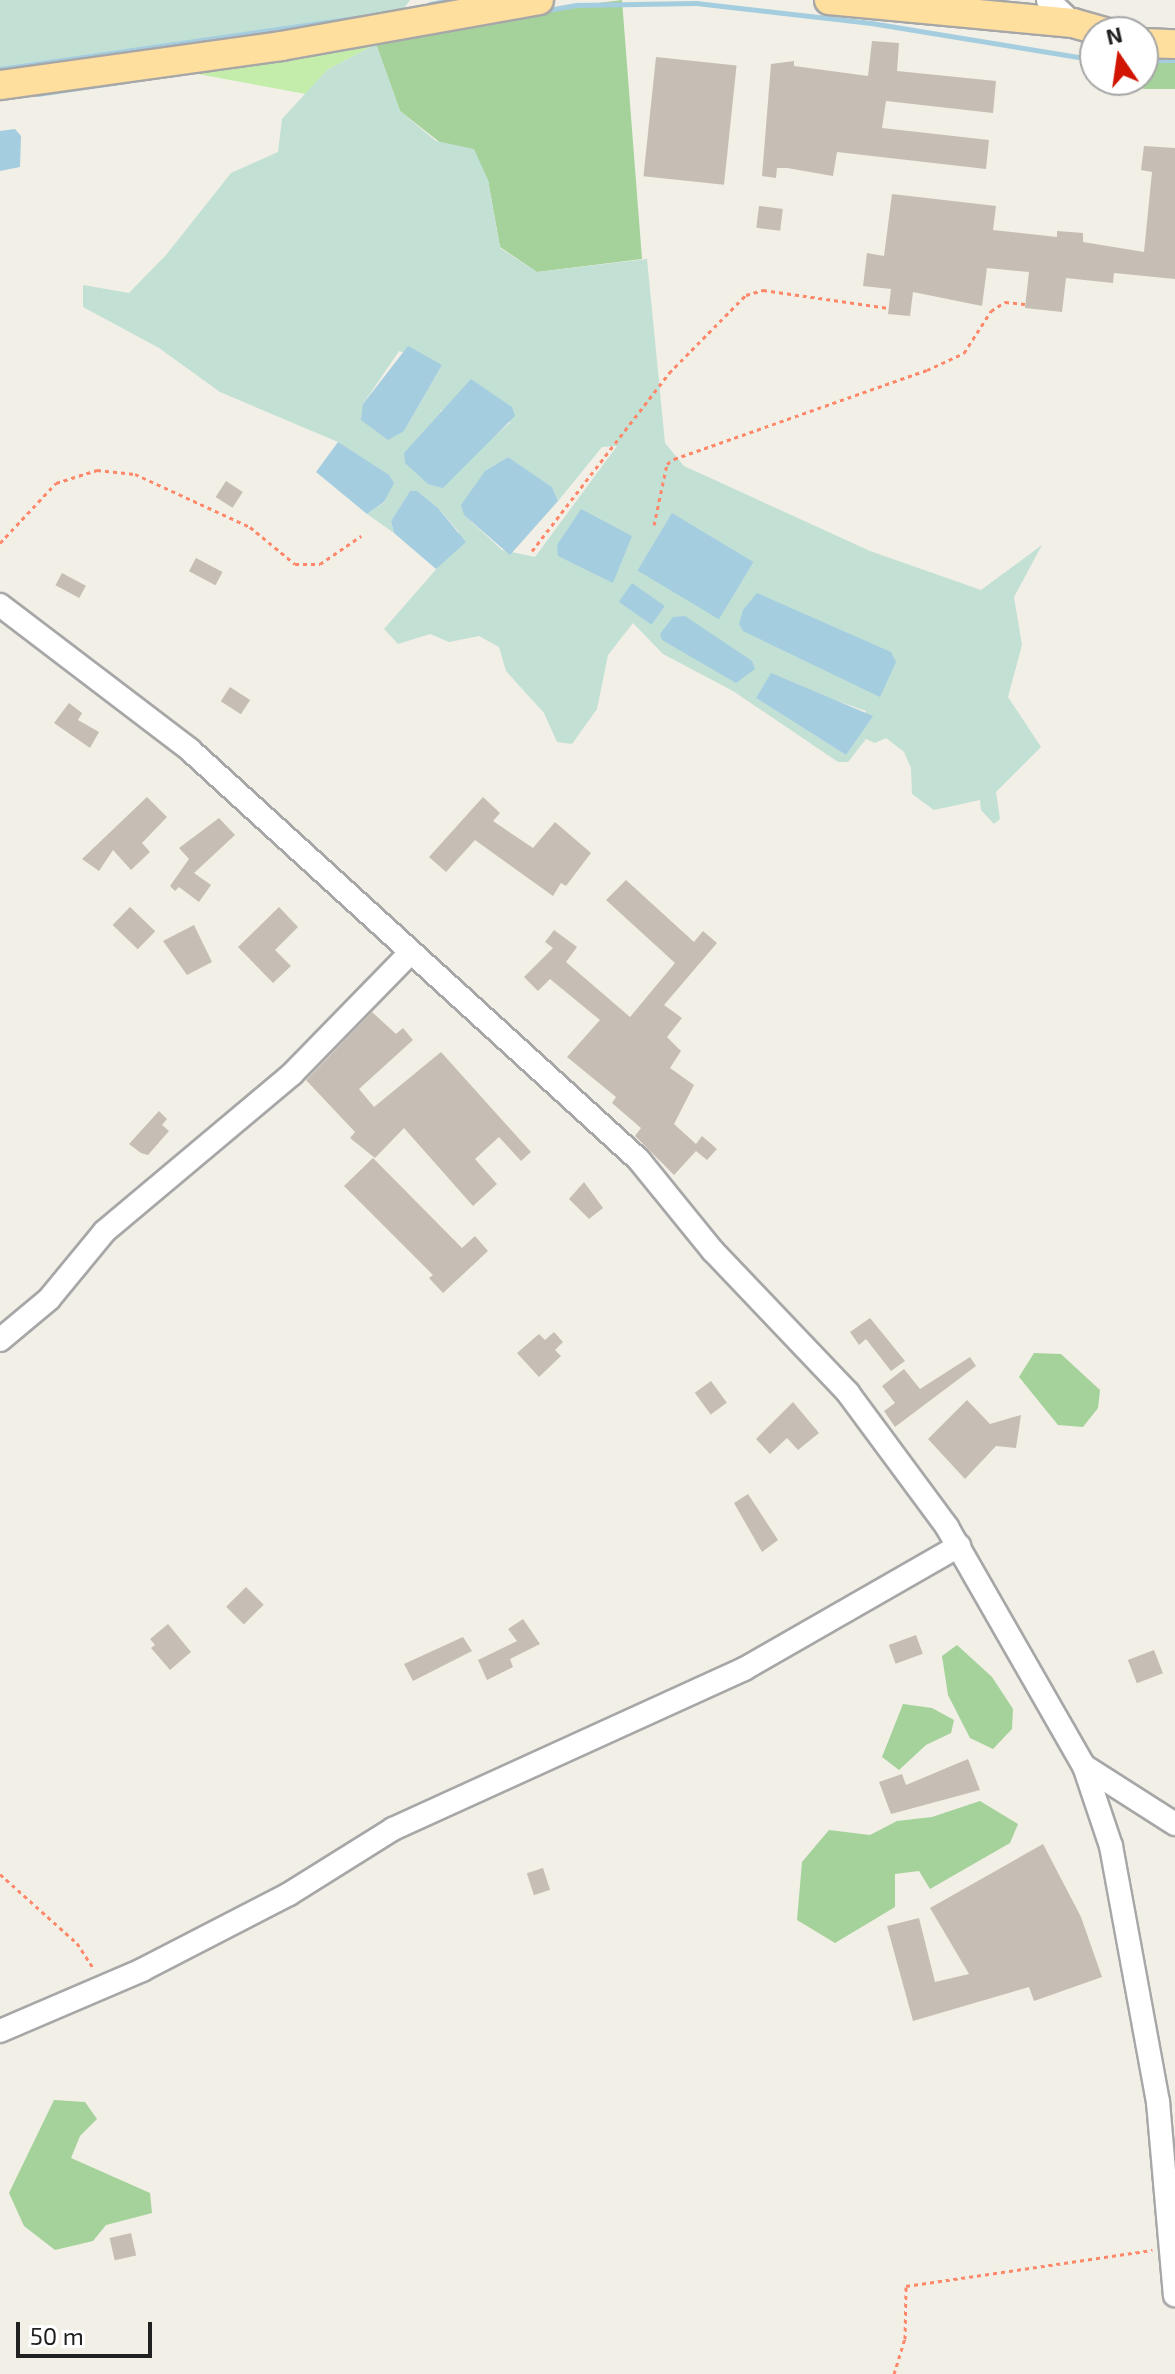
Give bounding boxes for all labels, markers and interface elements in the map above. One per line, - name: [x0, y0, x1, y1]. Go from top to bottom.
- north arrow: [1079, 16, 1159, 96]
- text: N: [1103, 20, 1125, 49]
- scale bar: [20, 2306, 156, 2356]
- text: 50 m: [30, 2321, 84, 2350]

